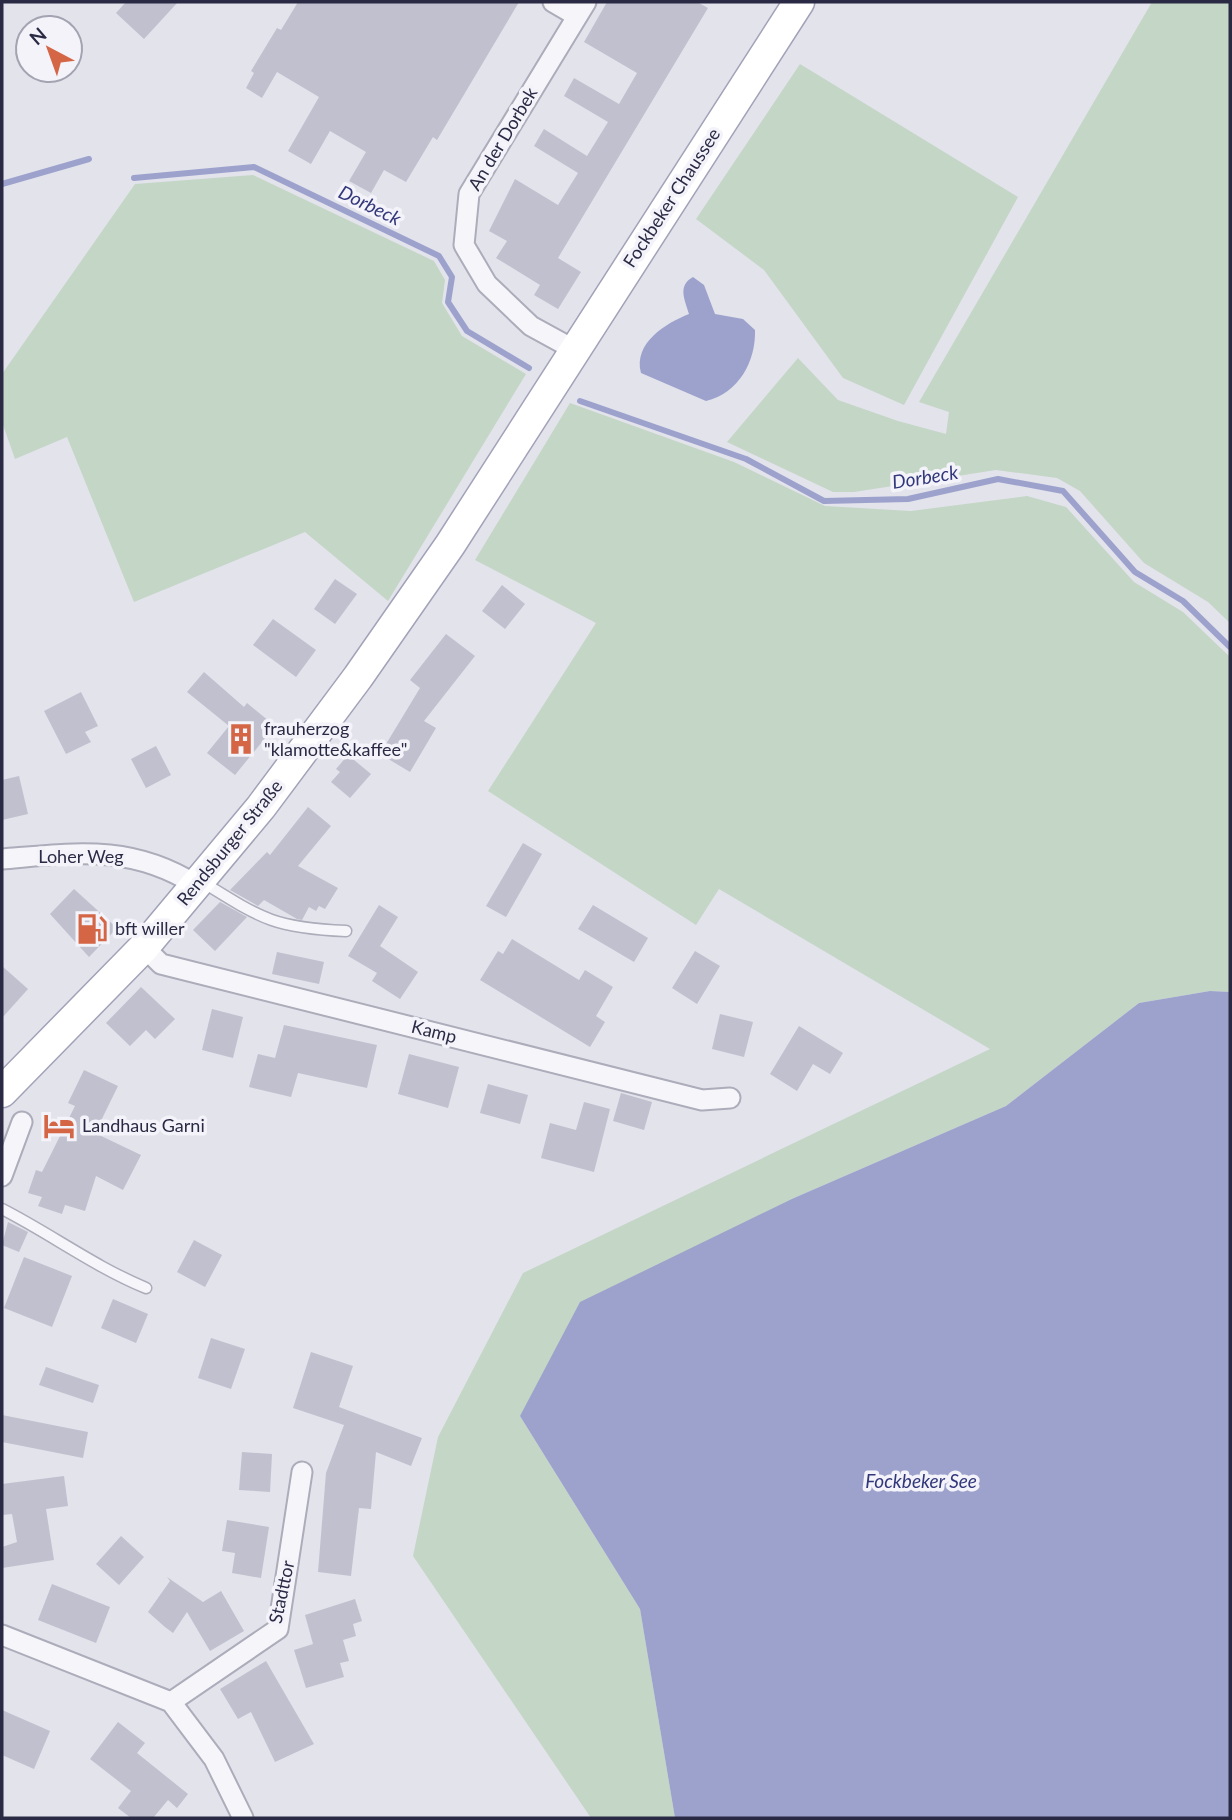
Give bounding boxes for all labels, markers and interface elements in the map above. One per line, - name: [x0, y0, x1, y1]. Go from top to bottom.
- north arrow: [14, 14, 84, 84]
- text: N: [24, 22, 51, 49]
- street label: An der Dorbek: [463, 82, 542, 194]
- street label: Fockbeker Chaussee: [618, 124, 724, 271]
- water label: Dorbeck: [335, 180, 406, 230]
- water label: Dorbeck: [890, 460, 961, 493]
- place label: frauherzog "klamotte&kaffee": [264, 717, 407, 760]
- building icon: frauherzog "klamotte&kaffee": [224, 722, 258, 756]
- street label: Rendsburger Straße: [172, 775, 287, 910]
- street label: Loher Weg: [38, 845, 124, 867]
- fuel station icon: bft willer: [75, 912, 109, 946]
- place label: bft willer: [115, 917, 185, 939]
- street label: Kamp: [409, 1015, 459, 1047]
- hotel icon: Landhaus Garni: [42, 1109, 76, 1143]
- place label: Landhaus Garni: [82, 1114, 205, 1136]
- water label: Fockbeker See: [865, 1469, 977, 1492]
- street label: Stadttor: [264, 1558, 299, 1625]

